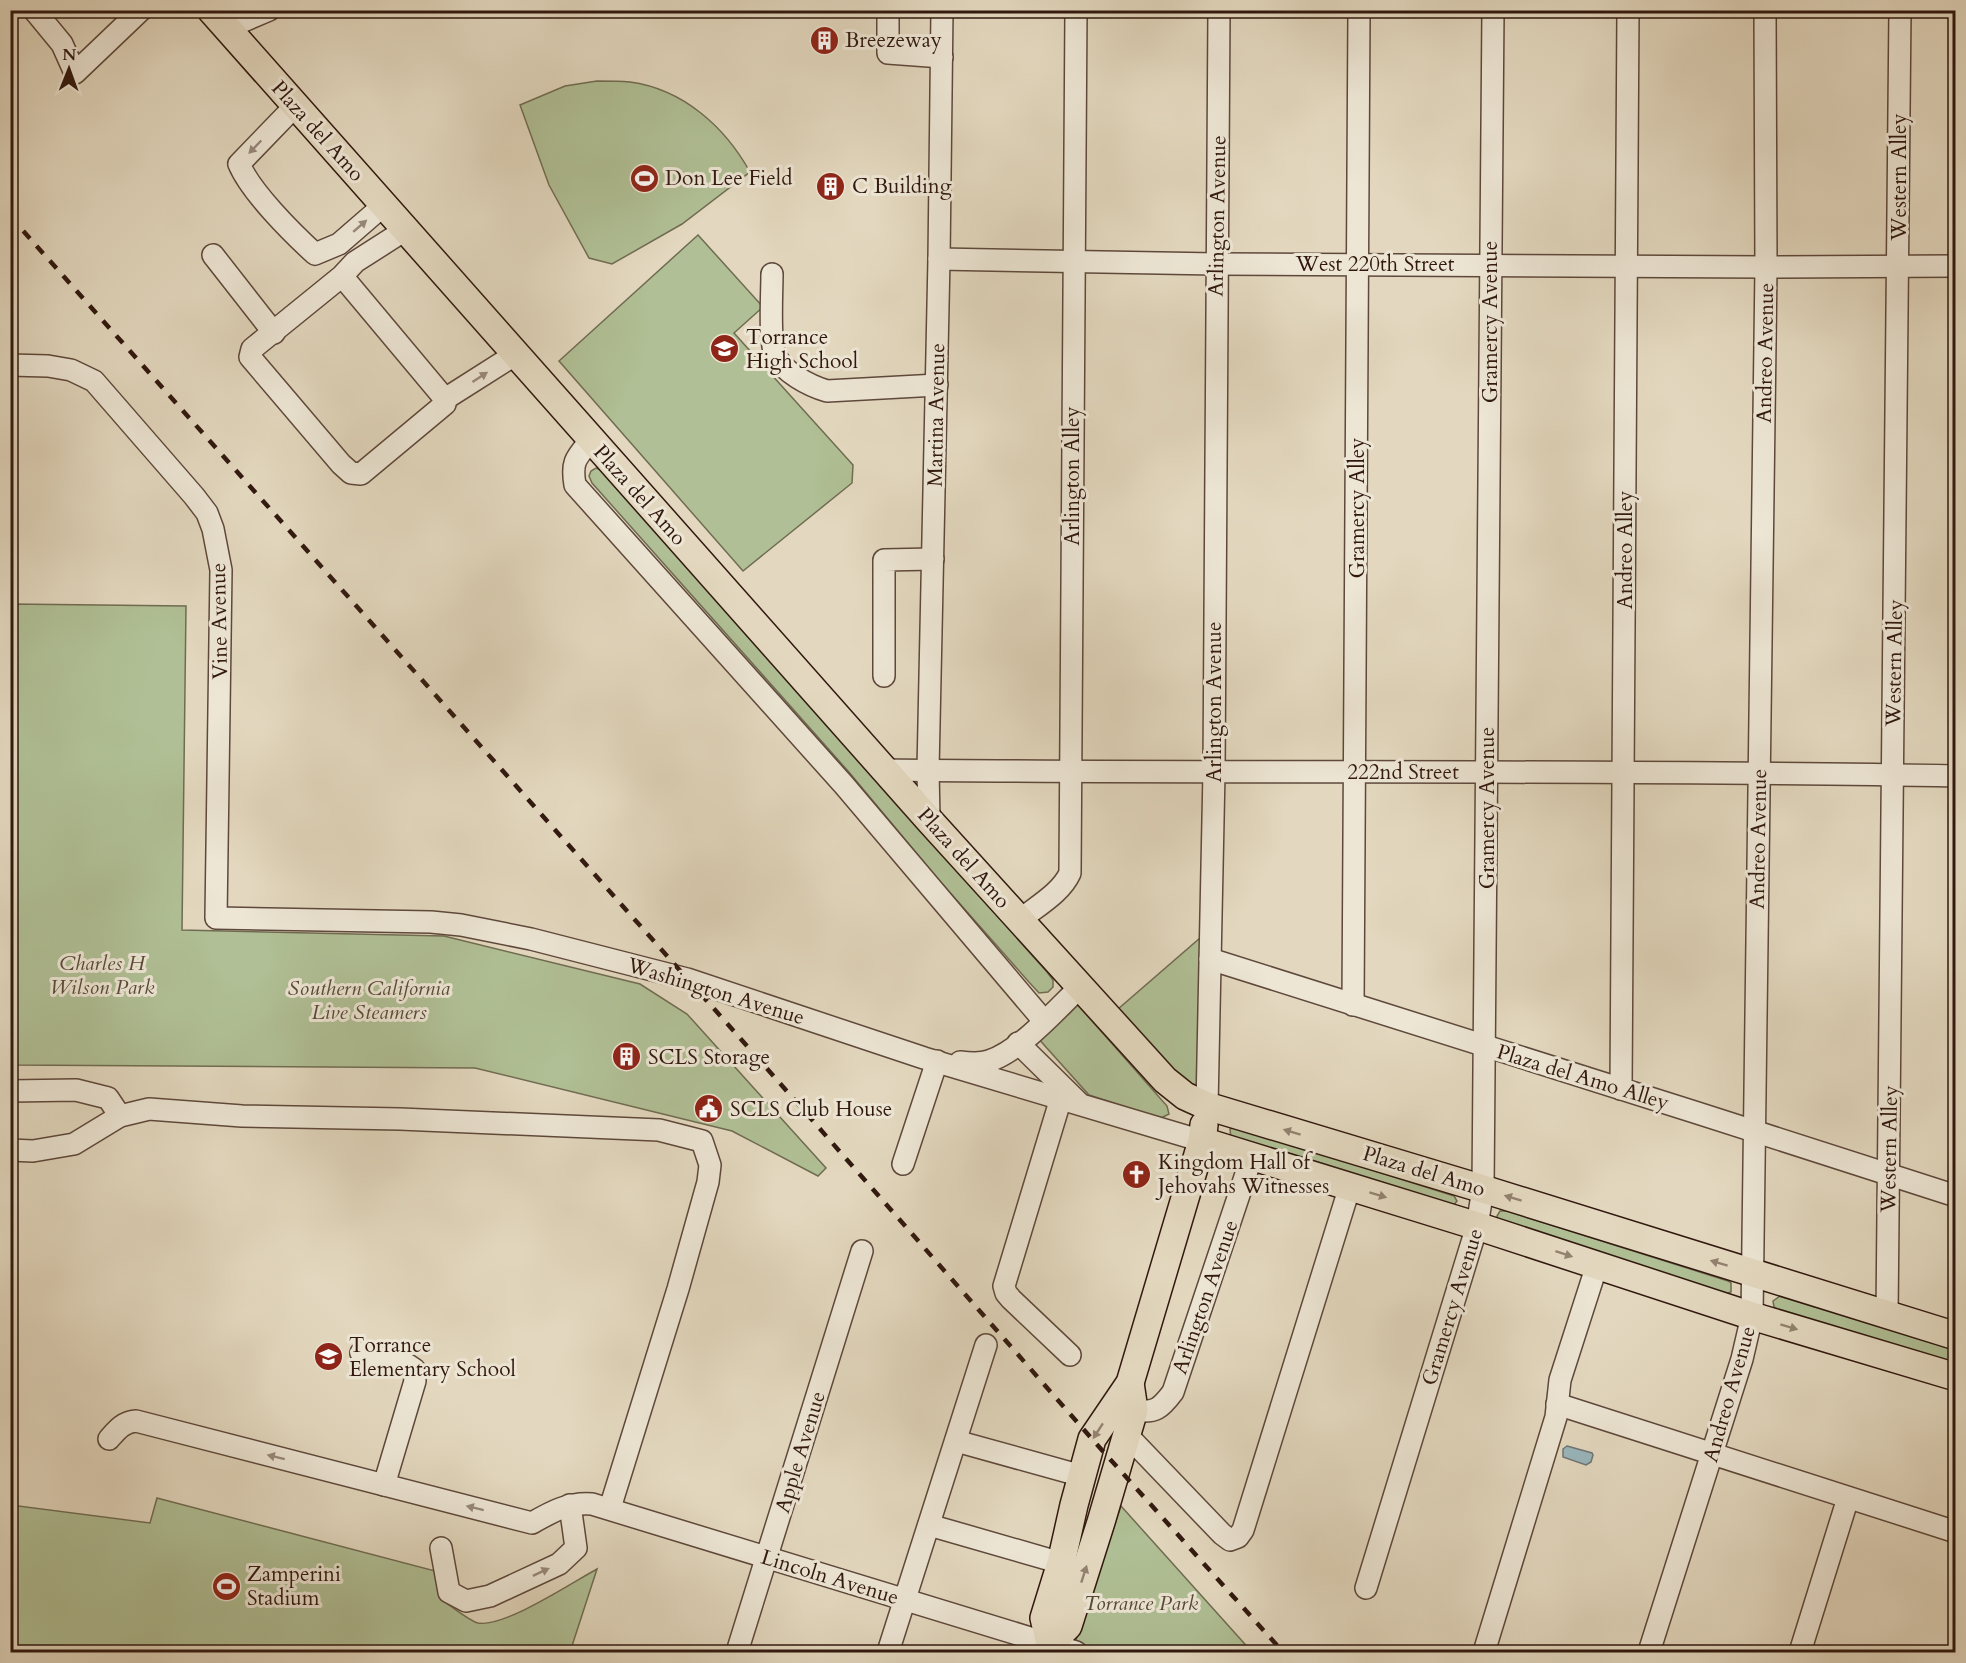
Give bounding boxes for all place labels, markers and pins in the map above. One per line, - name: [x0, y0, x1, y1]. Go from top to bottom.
- building icon: Breezeway: [808, 24, 840, 56]
- place label: Breezeway: [845, 26, 942, 55]
- sports icon: Don Lee Field: [628, 162, 660, 194]
- place label: Don Lee Field: [665, 164, 792, 193]
- building icon: C Building: [815, 170, 847, 202]
- place label: C Building: [852, 172, 952, 201]
- place label: Torrance High School: [746, 323, 858, 376]
- school or university icon: Torrance High School: [709, 333, 741, 365]
- building icon: SCLS Storage: [611, 1041, 643, 1073]
- place label: SCLS Storage: [648, 1043, 770, 1072]
- public building icon: SCLS Club House: [693, 1093, 725, 1125]
- place label: SCLS Club House: [730, 1095, 892, 1124]
- place label: Kingdom Hall of Jehovahs Witnesses: [1155, 1148, 1329, 1201]
- church icon: Kingdom Hall of Jehovahs Witnesses: [1121, 1158, 1153, 1190]
- place label: Torrance Elementary School: [349, 1331, 516, 1384]
- school or university icon: Torrance Elementary School: [312, 1341, 344, 1373]
- place label: Zamperini Stadium: [247, 1560, 341, 1613]
- sports icon: Zamperini Stadium: [210, 1570, 242, 1602]

